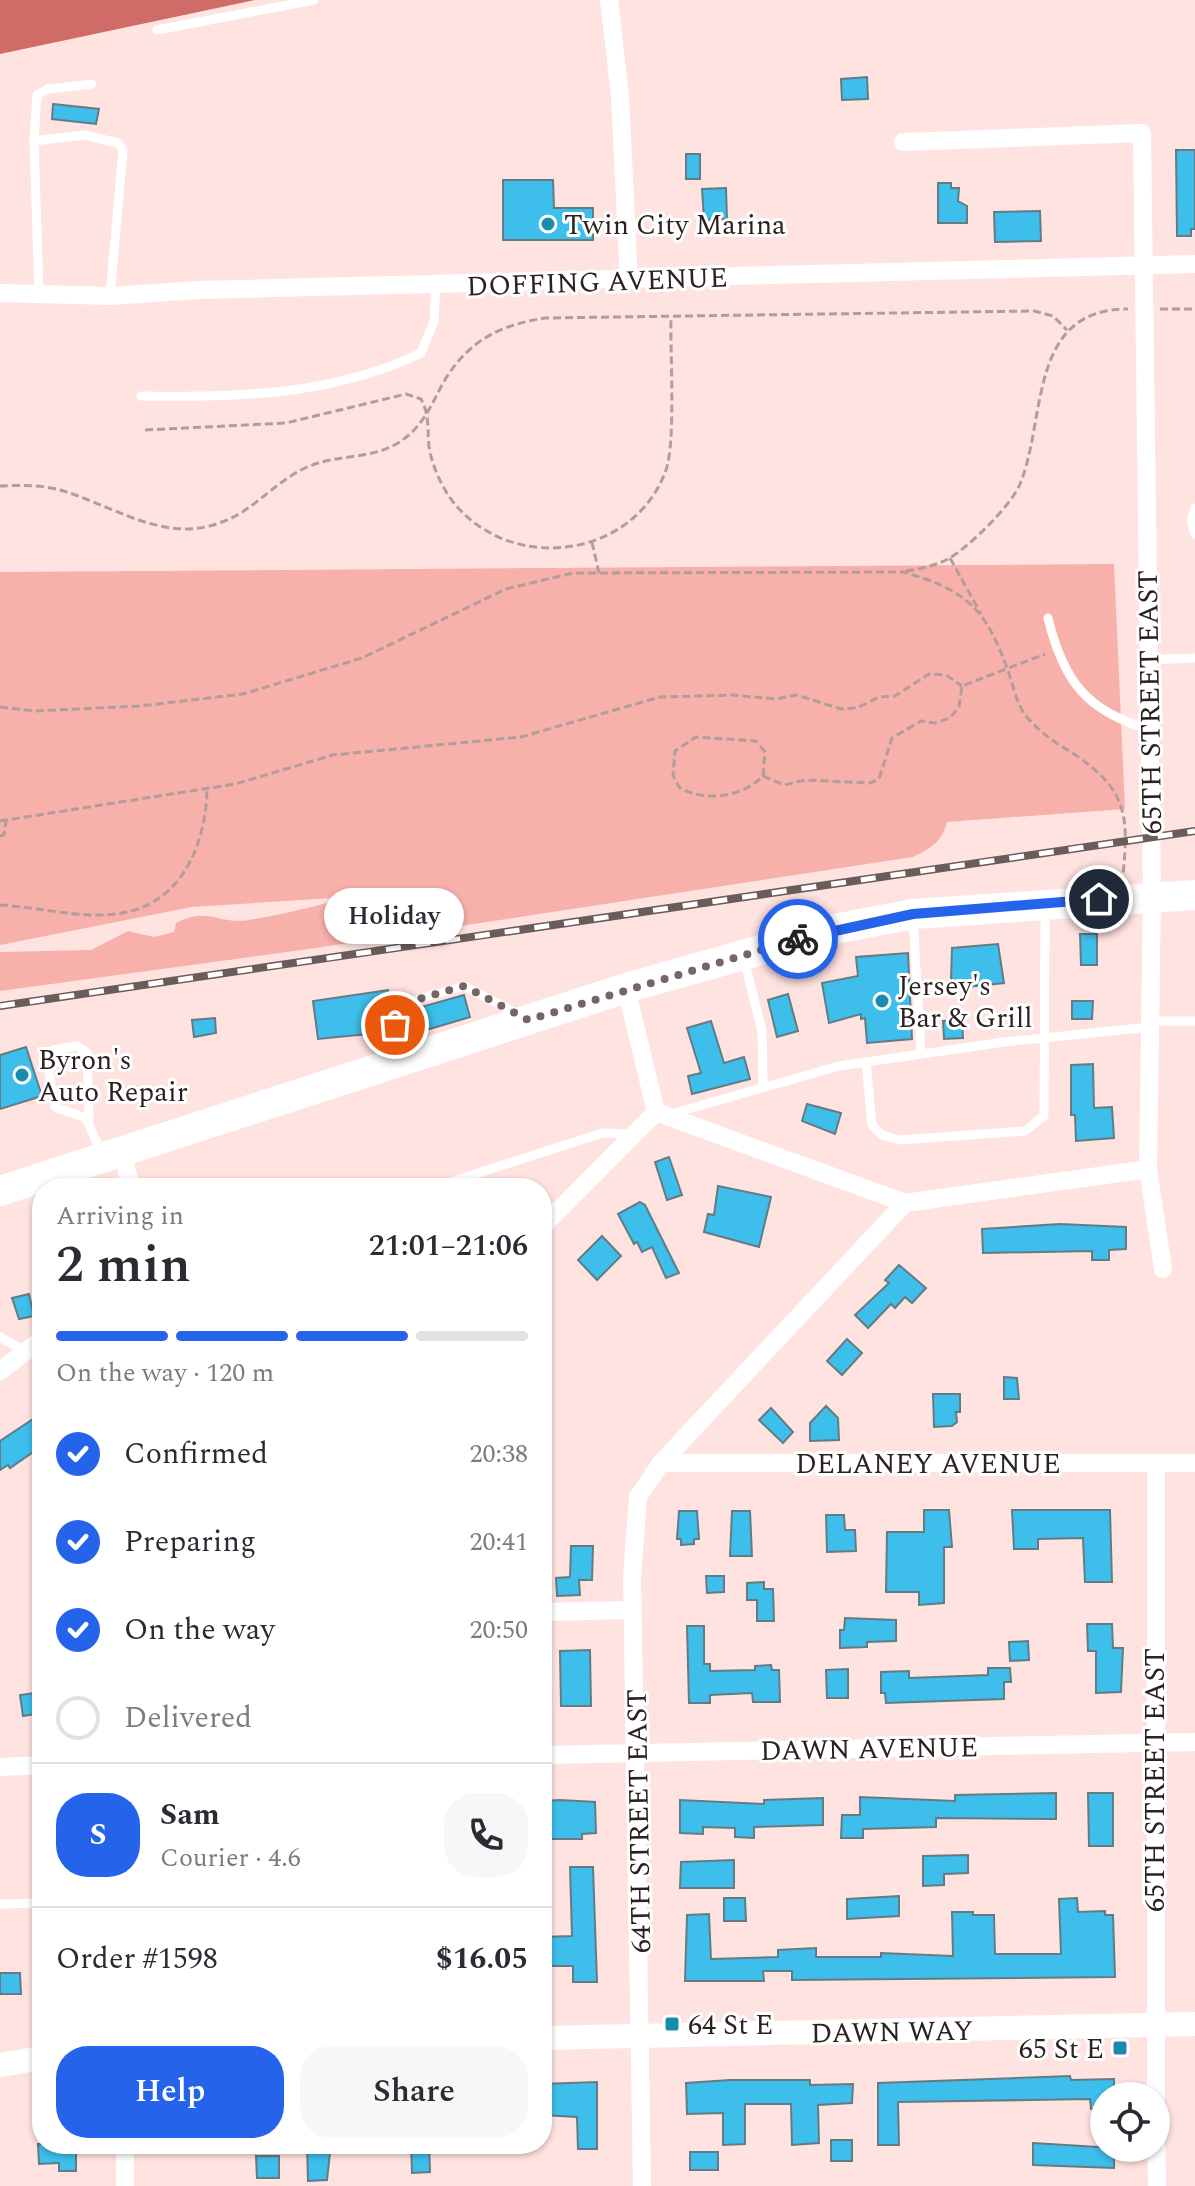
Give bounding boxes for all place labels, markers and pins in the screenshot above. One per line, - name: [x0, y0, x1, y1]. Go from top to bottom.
- place label: Twin City Marina: [564, 204, 786, 247]
- marker: Twin City Marina: [539, 215, 557, 233]
- pin: [1065, 865, 1133, 933]
- callout: Holiday: [325, 889, 465, 945]
- place label: Jersey's Bar & Grill: [898, 965, 1033, 1040]
- pin: [361, 991, 429, 1059]
- marker: Jersey's Bar & Grill: [873, 992, 891, 1010]
- place label: Byron's Auto Repair: [38, 1039, 188, 1114]
- marker: Byron's Auto Repair: [13, 1066, 31, 1084]
- place label: 64 St E: [688, 2004, 773, 2047]
- marker: 64 St E: [663, 2015, 681, 2033]
- place label: 65 St E: [1019, 2028, 1104, 2071]
- marker: 65 St E: [1111, 2039, 1129, 2057]

